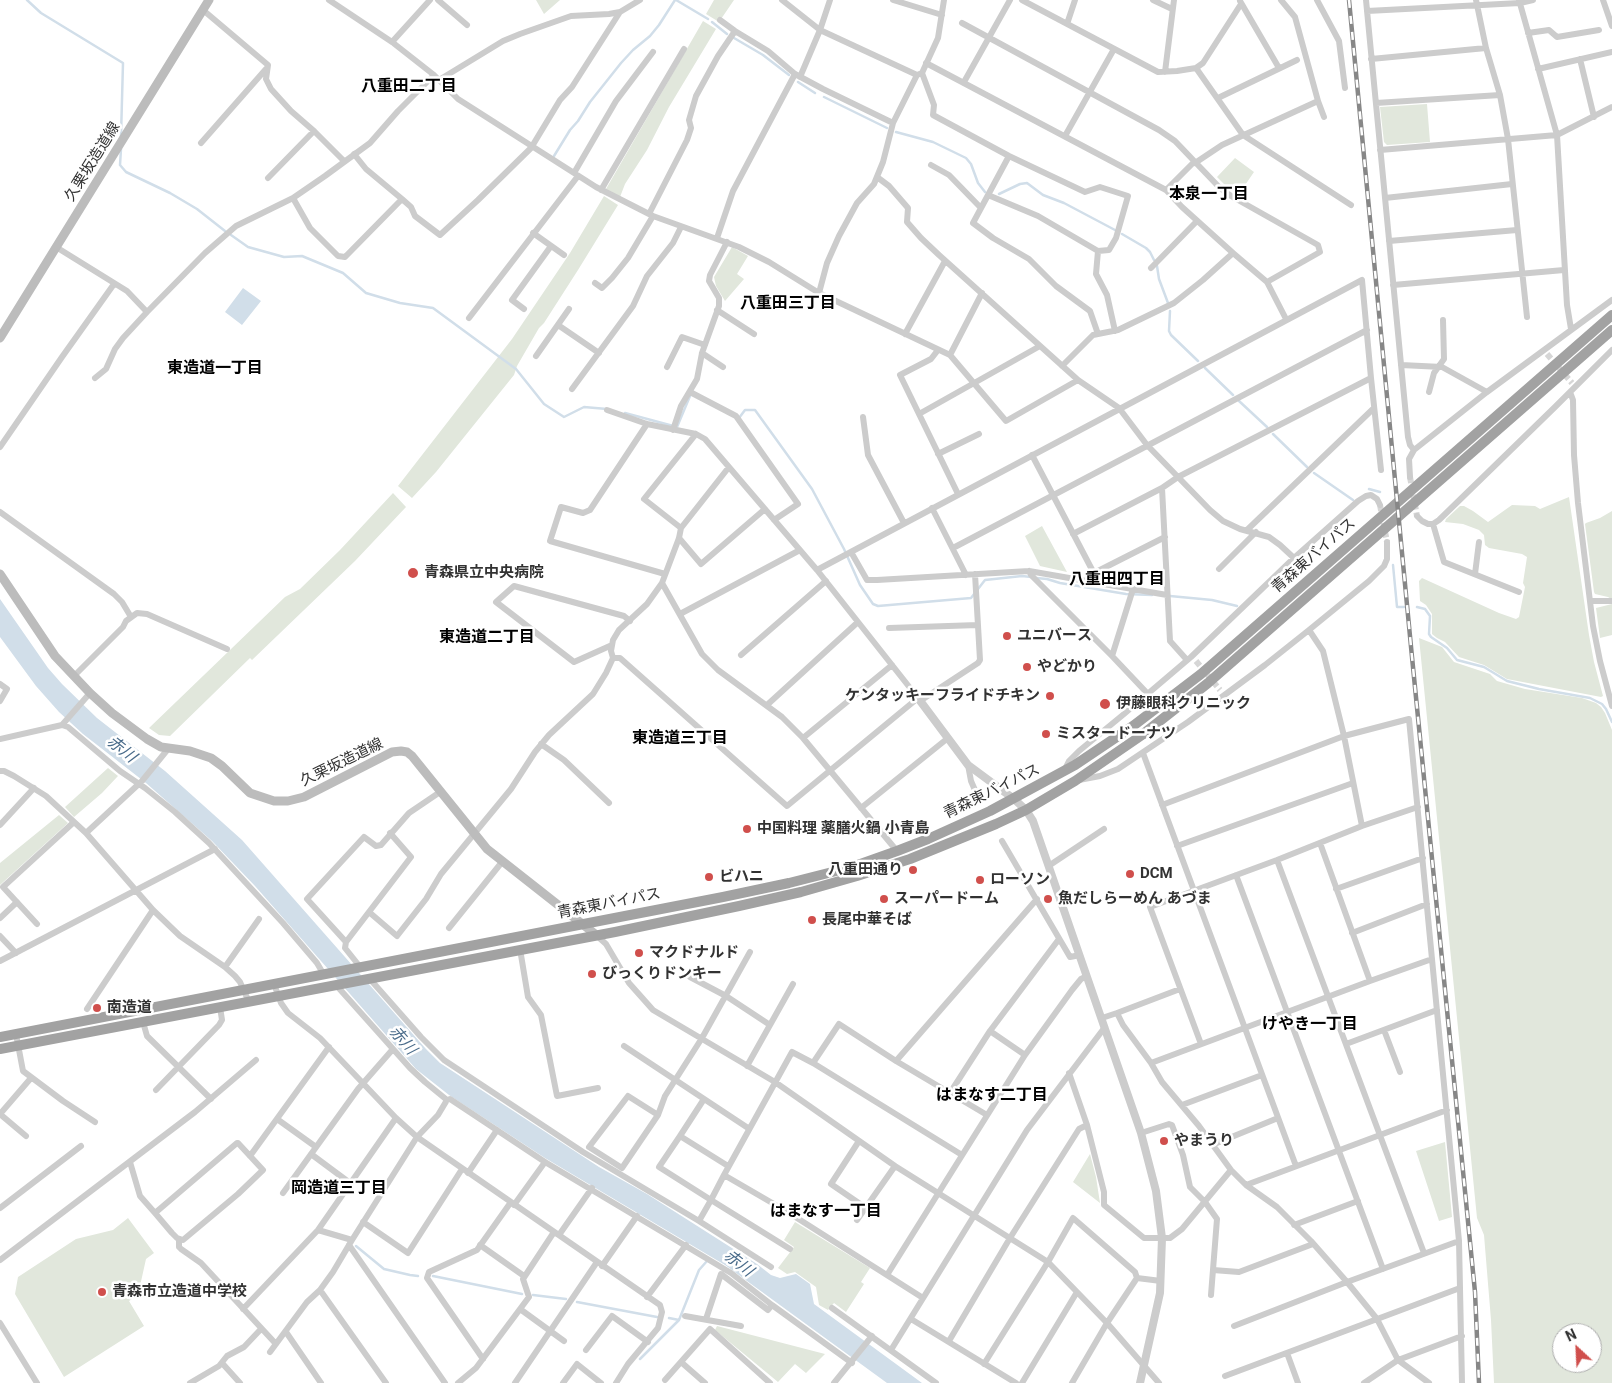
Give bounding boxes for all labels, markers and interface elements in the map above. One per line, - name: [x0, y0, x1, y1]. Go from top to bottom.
- district label: 八重田二丁目: [361, 77, 457, 97]
- street label: 久栗坂造道線: [62, 119, 124, 205]
- district label: 本泉一丁目: [1169, 185, 1249, 205]
- district label: 八重田三丁目: [740, 294, 836, 314]
- district label: 東造道一丁目: [167, 359, 263, 379]
- street label: 青森東バイパス: [1268, 515, 1360, 597]
- place label: 青森県立中央病院: [424, 564, 544, 582]
- marker: 青森県立中央病院: [406, 566, 420, 580]
- district label: 八重田四丁目: [1069, 570, 1165, 590]
- place label: ユニバース: [1017, 627, 1092, 645]
- district label: 東造道二丁目: [439, 628, 535, 648]
- marker: ユニバース: [1001, 630, 1013, 642]
- place label: やどかり: [1037, 658, 1097, 676]
- marker: やどかり: [1021, 661, 1033, 673]
- place label: ケンタッキーフライドチキン: [845, 687, 1040, 705]
- marker: ケンタッキーフライドチキン: [1044, 690, 1056, 702]
- place label: 伊藤眼科クリニック: [1116, 695, 1251, 713]
- marker: 伊藤眼科クリニック: [1098, 697, 1112, 711]
- place label: ミスタードーナツ: [1056, 725, 1176, 743]
- marker: ミスタードーナツ: [1040, 728, 1052, 740]
- district label: 東造道三丁目: [632, 729, 728, 749]
- water label: 赤川: [103, 732, 139, 768]
- street label: 久栗坂造道線: [298, 735, 386, 791]
- street label: 青森東バイパス: [941, 761, 1043, 823]
- place label: 中国料理 薬膳火鍋 小青島: [757, 820, 929, 838]
- marker: 中国料理 薬膳火鍋 小青島: [741, 823, 753, 835]
- place label: 八重田通り: [828, 861, 903, 879]
- marker: 八重田通り: [907, 864, 919, 876]
- place label: DCM: [1140, 865, 1173, 883]
- place label: ビハニ: [719, 868, 764, 886]
- marker: DCM: [1124, 868, 1136, 880]
- marker: ビハニ: [703, 871, 715, 883]
- place label: ローソン: [990, 871, 1050, 889]
- marker: ローソン: [974, 874, 986, 886]
- street label: 青森東バイパス: [556, 885, 662, 923]
- place label: スーパードーム: [894, 890, 999, 908]
- place label: 魚だしらーめん あづま: [1058, 890, 1212, 908]
- marker: スーパードーム: [878, 893, 890, 905]
- marker: 魚だしらーめん あづま: [1042, 893, 1054, 905]
- place label: 長尾中華そば: [822, 911, 912, 929]
- marker: 長尾中華そば: [806, 914, 818, 926]
- place label: マクドナルド: [649, 944, 739, 962]
- marker: マクドナルド: [633, 947, 645, 959]
- place label: びっくりドンキー: [602, 965, 722, 983]
- marker: びっくりドンキー: [586, 968, 598, 980]
- place label: 南造道: [107, 999, 152, 1017]
- marker: 南造道: [91, 1002, 103, 1014]
- district label: けやき一丁目: [1262, 1015, 1358, 1035]
- water label: 赤川: [384, 1023, 420, 1059]
- district label: はまなす二丁目: [936, 1086, 1048, 1106]
- place label: やまうり: [1174, 1132, 1234, 1150]
- marker: やまうり: [1158, 1135, 1170, 1147]
- district label: 岡造道三丁目: [291, 1179, 387, 1199]
- district label: はまなす一丁目: [770, 1202, 882, 1222]
- water label: 赤川: [719, 1247, 757, 1281]
- place label: 青森市立造道中学校: [112, 1283, 247, 1301]
- marker: 青森市立造道中学校: [96, 1286, 108, 1298]
- north arrow: [1552, 1323, 1602, 1373]
- text: N: [1563, 1326, 1579, 1345]

